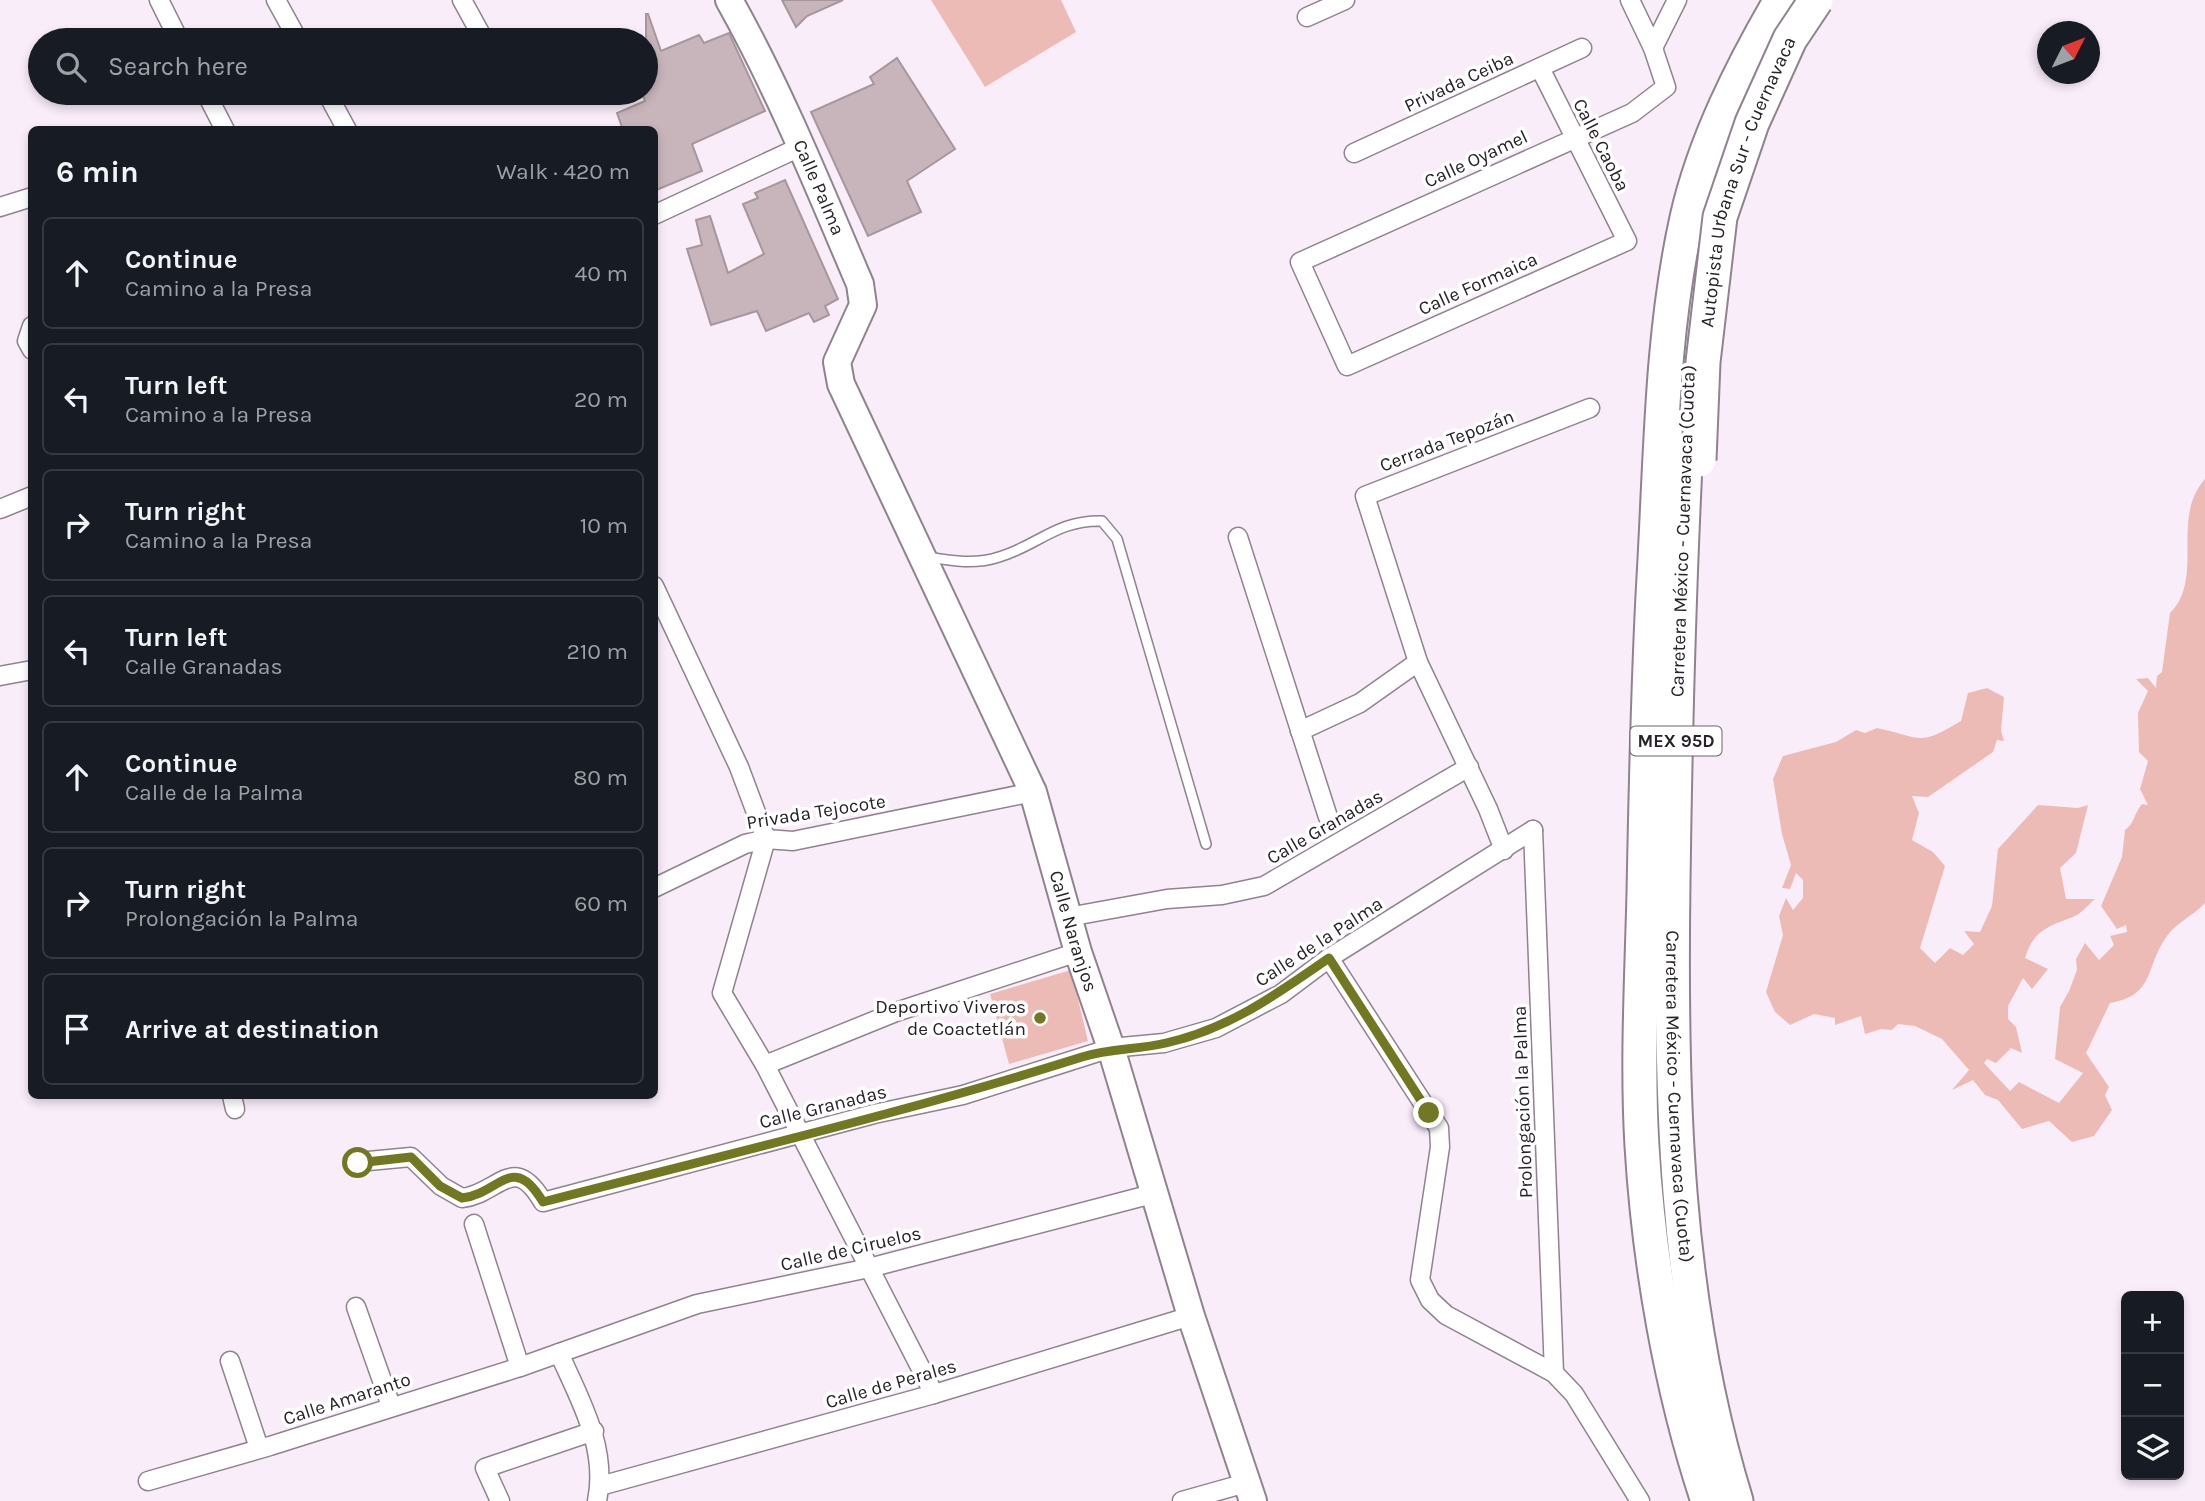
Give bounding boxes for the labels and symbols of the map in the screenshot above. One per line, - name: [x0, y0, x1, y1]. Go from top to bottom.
- north arrow: [2037, 21, 2100, 84]
- street label: Autopista Urbana Sur - Cuernavaca: [1696, 33, 1801, 329]
- street label: Privada Ceiba: [1401, 47, 1517, 117]
- street label: Calle Caoba: [1568, 95, 1634, 195]
- street label: Calle Oyamel: [1421, 125, 1531, 193]
- street label: Calle Palma: [789, 136, 849, 238]
- street label: Calle Formaica: [1415, 248, 1541, 320]
- street label: Carretera México - Cuernavaca (Cuota): [1666, 364, 1700, 698]
- street label: Cerrada Tepozán: [1377, 405, 1517, 477]
- road number: MEX 95D: [1630, 726, 1722, 756]
- street label: Calle Granadas: [1263, 785, 1387, 869]
- street label: Privada Tejocote: [745, 790, 887, 834]
- street label: Calle Naranjos: [1045, 868, 1102, 995]
- street label: Calle de la Palma: [1251, 893, 1387, 991]
- street label: Carretera México - Cuernavaca (Cuota): [1661, 930, 1698, 1264]
- place label: Deportivo Viveros de Coactetlán: [875, 996, 1026, 1040]
- street label: Prolongación la Palma: [1509, 1005, 1537, 1199]
- marker: Deportivo Viveros de Coactetlán: [1032, 1010, 1048, 1026]
- street label: Calle Granadas: [757, 1081, 889, 1133]
- route end: [1413, 1097, 1444, 1128]
- route start: [342, 1147, 373, 1178]
- street label: Calle de Ciruelos: [779, 1222, 923, 1276]
- street label: Calle de Perales: [823, 1355, 959, 1413]
- street label: Calle Amaranto: [281, 1368, 413, 1430]

